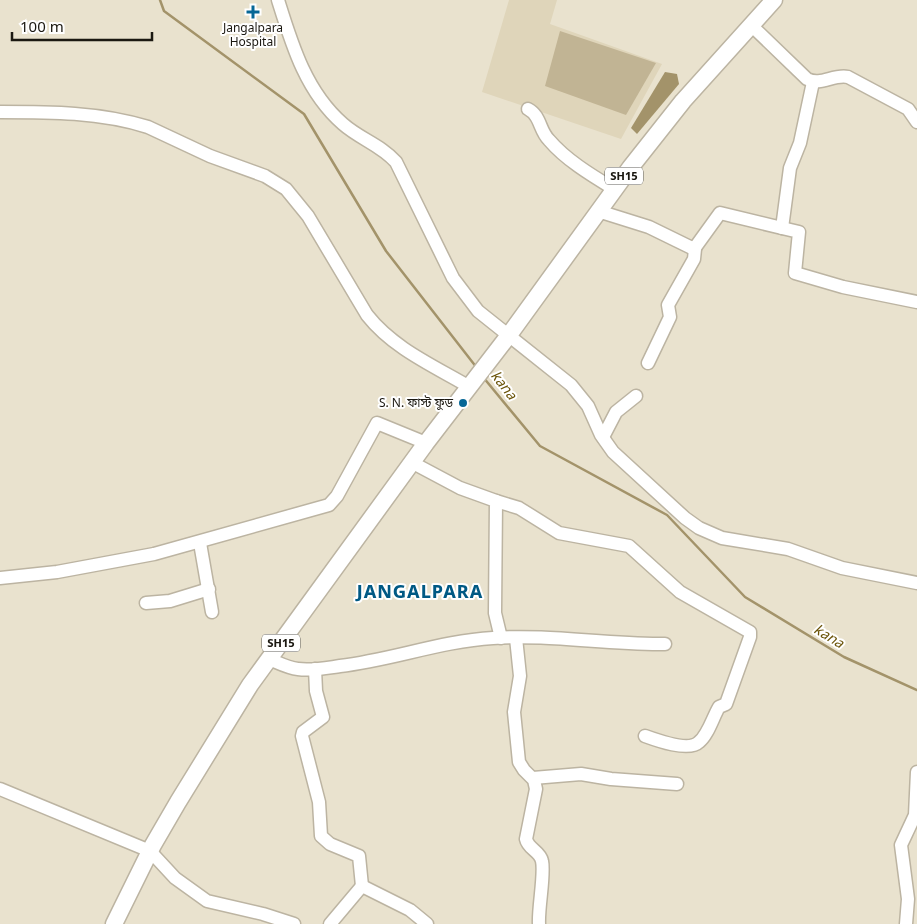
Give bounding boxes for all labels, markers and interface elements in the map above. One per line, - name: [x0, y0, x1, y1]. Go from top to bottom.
- marker: Jangalpara Hospital: [246, 5, 260, 19]
- scale bar: [12, 10, 152, 42]
- text: 100 m: [20, 18, 64, 38]
- place label: Jangalpara Hospital: [222, 21, 283, 51]
- road number: SH15: [605, 168, 643, 185]
- water label: kana: [486, 368, 521, 405]
- place label: S. N. ফাস্ট ফুড: [379, 395, 453, 412]
- marker: S. N. ফাস্ট ফুড: [457, 397, 469, 409]
- district label: JANGALPARA: [355, 581, 483, 605]
- water label: kana: [810, 621, 848, 654]
- road number: SH15: [262, 634, 300, 651]

